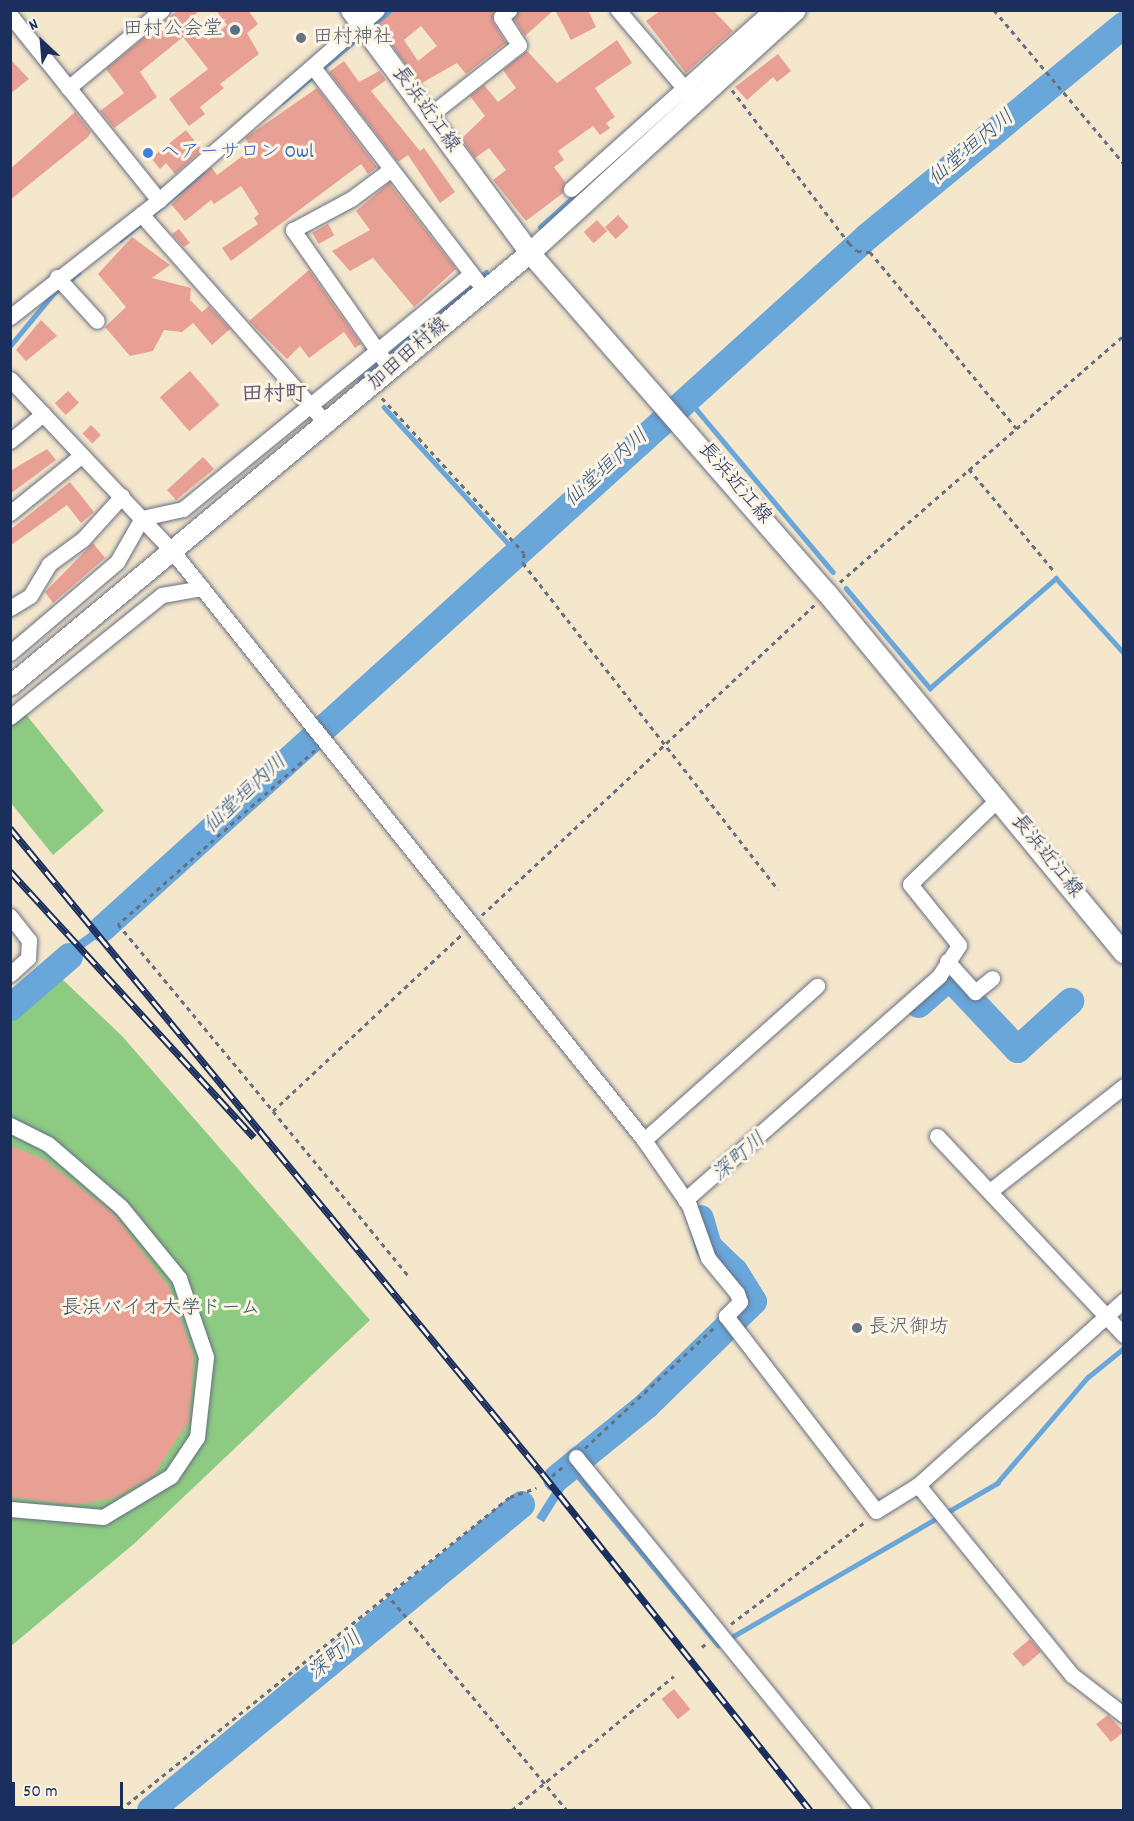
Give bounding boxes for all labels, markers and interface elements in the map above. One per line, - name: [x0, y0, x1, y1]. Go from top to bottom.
- north arrow: [12, 12, 72, 72]
- text: N: [25, 13, 42, 37]
- place label: 田村公会堂: [123, 18, 223, 42]
- marker: 田村公会堂: [228, 23, 242, 37]
- place label: 田村神社: [313, 26, 393, 50]
- marker: 田村神社: [294, 31, 308, 45]
- street label: 長浜近江線: [386, 62, 464, 158]
- water label: 仙堂垣内川: [924, 106, 1020, 192]
- place label: ヘアーサロン Owl: [160, 141, 313, 165]
- marker: ヘアーサロン Owl: [141, 146, 155, 160]
- street label: 加田田村線: [363, 313, 455, 397]
- district label: 田村町: [241, 383, 307, 409]
- water label: 仙堂垣内川: [560, 425, 654, 513]
- street label: 長浜近江線: [692, 438, 776, 530]
- water label: 仙堂垣内川: [199, 750, 293, 840]
- street label: 長浜近江線: [1005, 811, 1087, 903]
- water label: 深町川: [708, 1128, 772, 1188]
- park label: 長浜バイオ大学ドーム: [61, 1297, 261, 1321]
- place label: 長沢御坊: [869, 1316, 949, 1340]
- marker: 長沢御坊: [850, 1321, 864, 1335]
- water label: 深町川: [304, 1627, 368, 1687]
- scale bar: [15, 1770, 126, 1808]
- text: 50 m: [23, 1780, 58, 1805]

